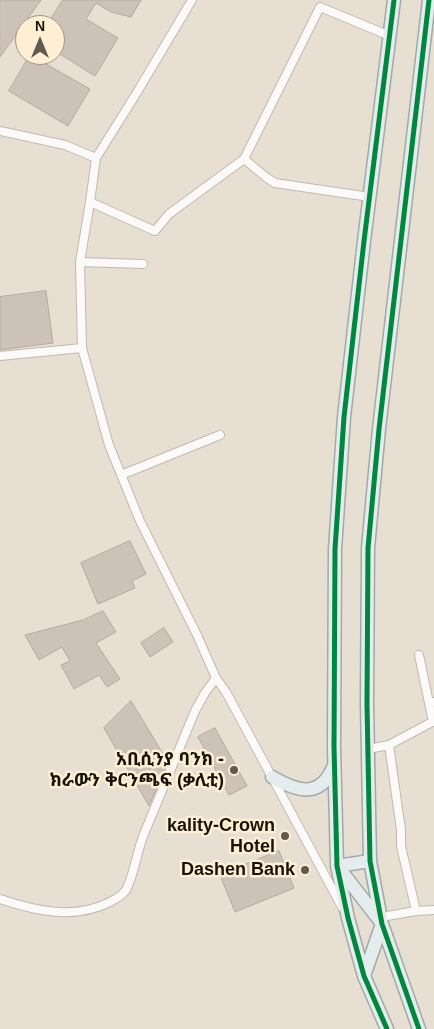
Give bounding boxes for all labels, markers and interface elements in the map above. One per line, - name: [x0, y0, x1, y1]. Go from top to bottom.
- north arrow: [15, 15, 65, 65]
- text: N: [35, 18, 45, 34]
- place label: አቢሲንያ ባንክ - ክራውን ቅርንጫፍ (ቃሊቲ): [50, 749, 224, 792]
- marker: አቢሲንያ ባንክ - ክራውን ቅርንጫፍ (ቃሊቲ): [228, 764, 240, 776]
- place label: kality-Crown Hotel: [167, 815, 275, 858]
- marker: kality-Crown Hotel: [279, 830, 291, 842]
- place label: Dashen Bank: [181, 859, 295, 881]
- marker: Dashen Bank: [299, 864, 311, 876]

